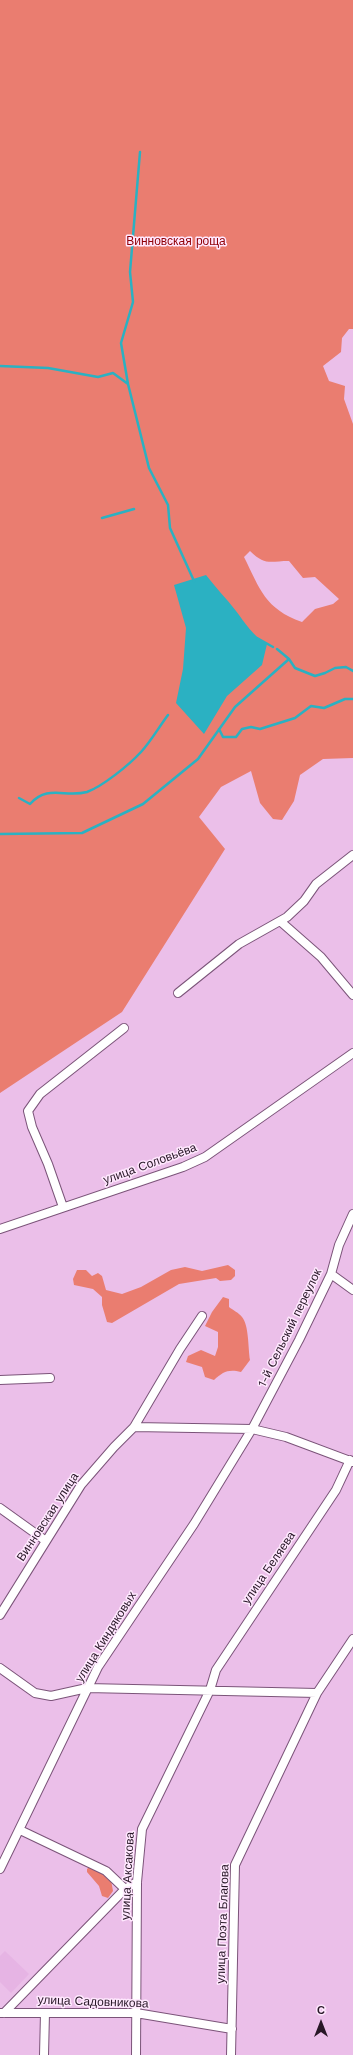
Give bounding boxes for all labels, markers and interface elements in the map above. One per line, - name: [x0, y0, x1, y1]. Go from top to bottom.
- park label: Винновская роща: [126, 234, 226, 248]
- street label: улица Соловьёва: [101, 1140, 199, 1188]
- street label: 1-й Сельский переулок: [255, 1267, 325, 1389]
- street label: Винновская улица: [14, 1470, 82, 1564]
- street label: улица Беляева: [239, 1529, 299, 1607]
- street label: улица Киндяковых: [72, 1589, 140, 1685]
- street label: улица Аксакова: [119, 1832, 137, 1920]
- street label: улица Поэта Благова: [214, 1864, 232, 1984]
- street label: улица Садовникова: [37, 1993, 149, 2011]
- north arrow: [301, 2003, 341, 2043]
- text: С: [317, 2004, 325, 2017]

